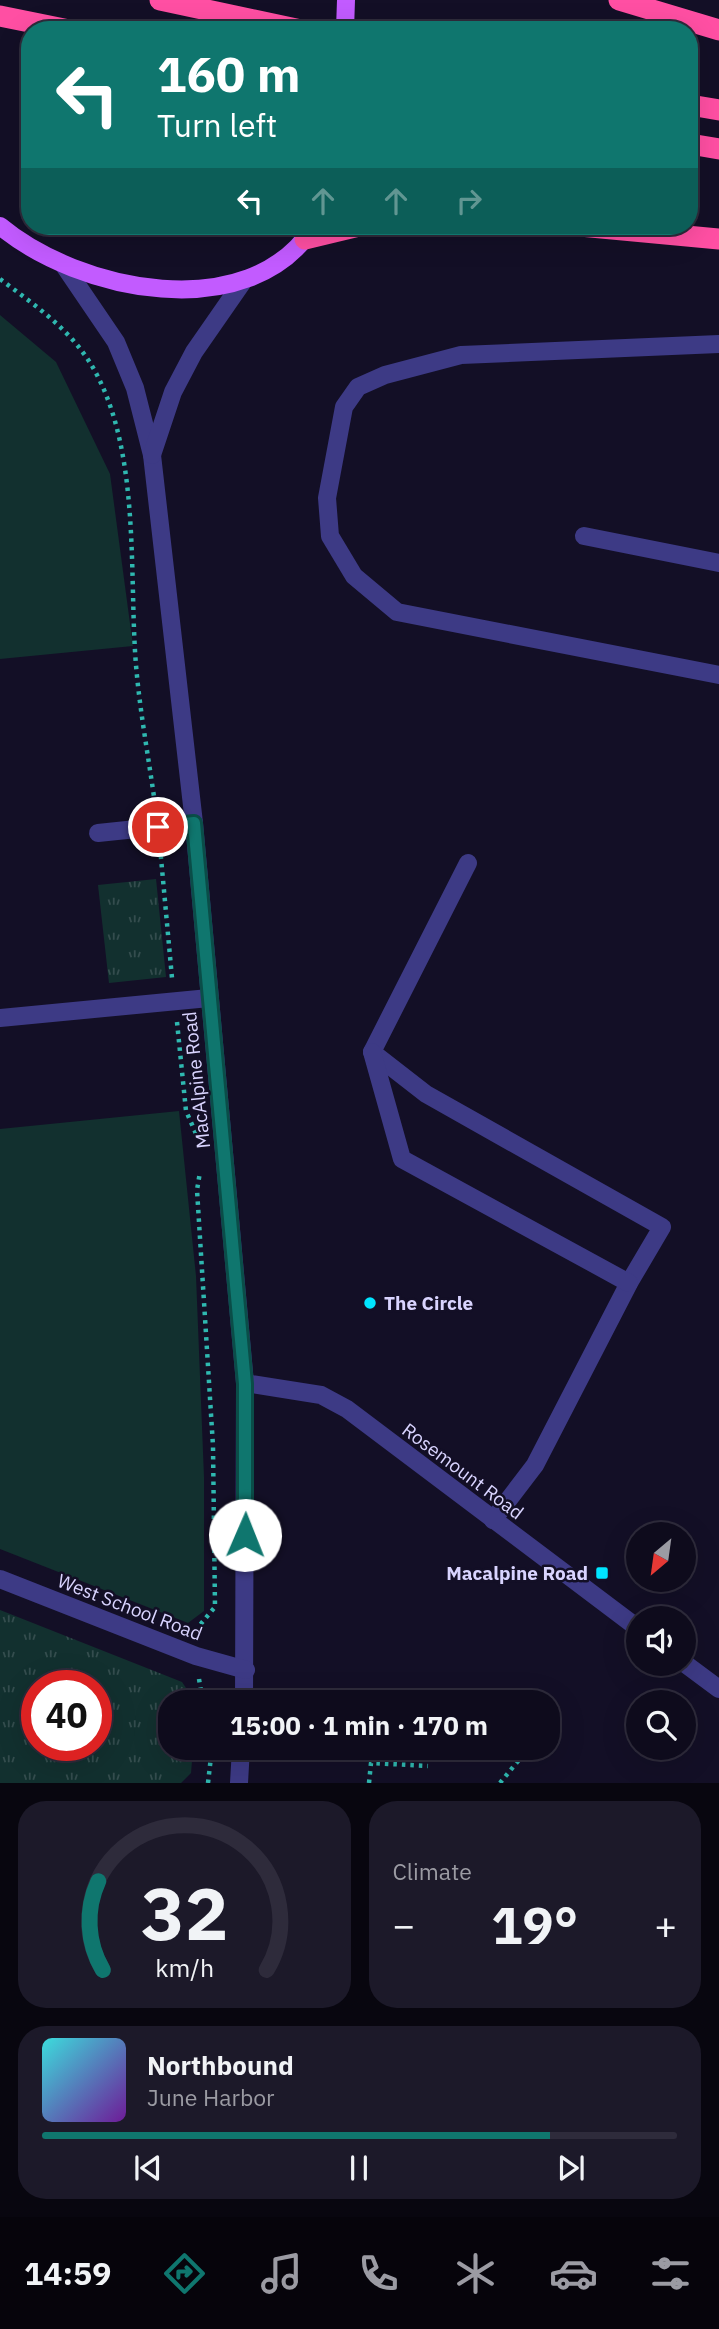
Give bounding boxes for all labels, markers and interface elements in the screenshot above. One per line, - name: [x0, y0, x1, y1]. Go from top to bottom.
- text: 160 m: [157, 42, 301, 105]
- icon: left: [42, 49, 133, 140]
- text: Turn left: [157, 104, 277, 146]
- icon: left: [231, 182, 269, 220]
- icon: ahead: [304, 182, 342, 220]
- icon: ahead: [377, 182, 415, 220]
- icon: right: [450, 182, 488, 220]
- pin: [128, 797, 188, 857]
- icon: arrive: [139, 808, 177, 846]
- street label: MacAlpine Road: [177, 1010, 215, 1150]
- place label: The Circle: [384, 1291, 473, 1315]
- marker: The Circle: [362, 1295, 378, 1311]
- street label: Rosemount Road: [398, 1418, 528, 1524]
- position arrow: [208, 1498, 282, 1572]
- north arrow: [626, 1522, 696, 1592]
- map controls: [626, 1522, 696, 1760]
- place label: Macalpine Road: [446, 1561, 588, 1585]
- marker: Macalpine Road: [594, 1565, 610, 1581]
- street label: West School Road: [54, 1568, 206, 1646]
- button: sound: [626, 1606, 696, 1676]
- speed limit sign: 40: [21, 1670, 112, 1761]
- button: search: [626, 1690, 696, 1760]
- text: 15:00 · 1 min · 170 m: [230, 1708, 488, 1742]
- text: Climate: [393, 1856, 472, 1886]
- text: 32: [141, 1866, 228, 1961]
- text: 19°: [491, 1891, 578, 1958]
- text: −: [393, 1900, 415, 1949]
- text: +: [654, 1900, 677, 1949]
- text: km/h: [155, 1951, 214, 1984]
- text: Northbound: [147, 2048, 294, 2082]
- text: June Harbor: [147, 2082, 275, 2112]
- icon: previous: [129, 2149, 167, 2187]
- icon: pause: [340, 2149, 378, 2187]
- icon: next: [552, 2149, 590, 2187]
- icon: directions: [160, 2249, 209, 2298]
- icon: music: [257, 2249, 306, 2298]
- icon: phone: [354, 2249, 403, 2298]
- icon: climate: [451, 2249, 500, 2298]
- icon: car: [549, 2249, 598, 2298]
- icon: filters: [646, 2249, 695, 2298]
- text: 14:59: [24, 2252, 111, 2294]

